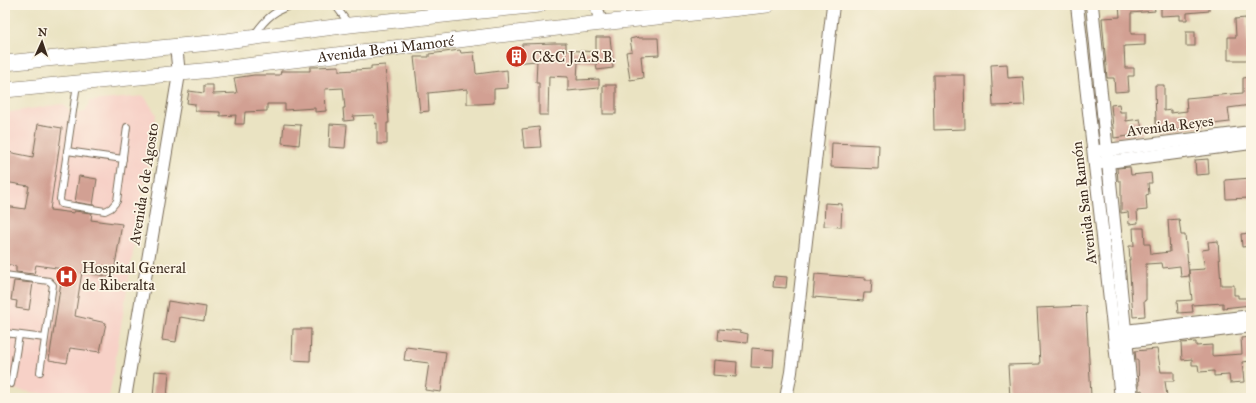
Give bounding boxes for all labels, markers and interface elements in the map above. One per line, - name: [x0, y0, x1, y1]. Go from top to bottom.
- north arrow: [22, 22, 62, 62]
- text: N: [37, 26, 48, 39]
- street label: Avenida Beni Mamoré: [315, 32, 456, 66]
- building icon: C&C J.A.S.B.: [504, 44, 530, 70]
- place label: C&C J.A.S.B.: [532, 48, 615, 67]
- street label: Avenida Reyes: [1125, 112, 1214, 140]
- street label: Avenida 6 de Agosto: [125, 121, 163, 247]
- street label: Avenida San Ramón: [1068, 141, 1101, 266]
- place label: Hospital General de Riberalta: [82, 259, 187, 294]
- hospital icon: Hospital General de Riberalta: [54, 264, 80, 290]

